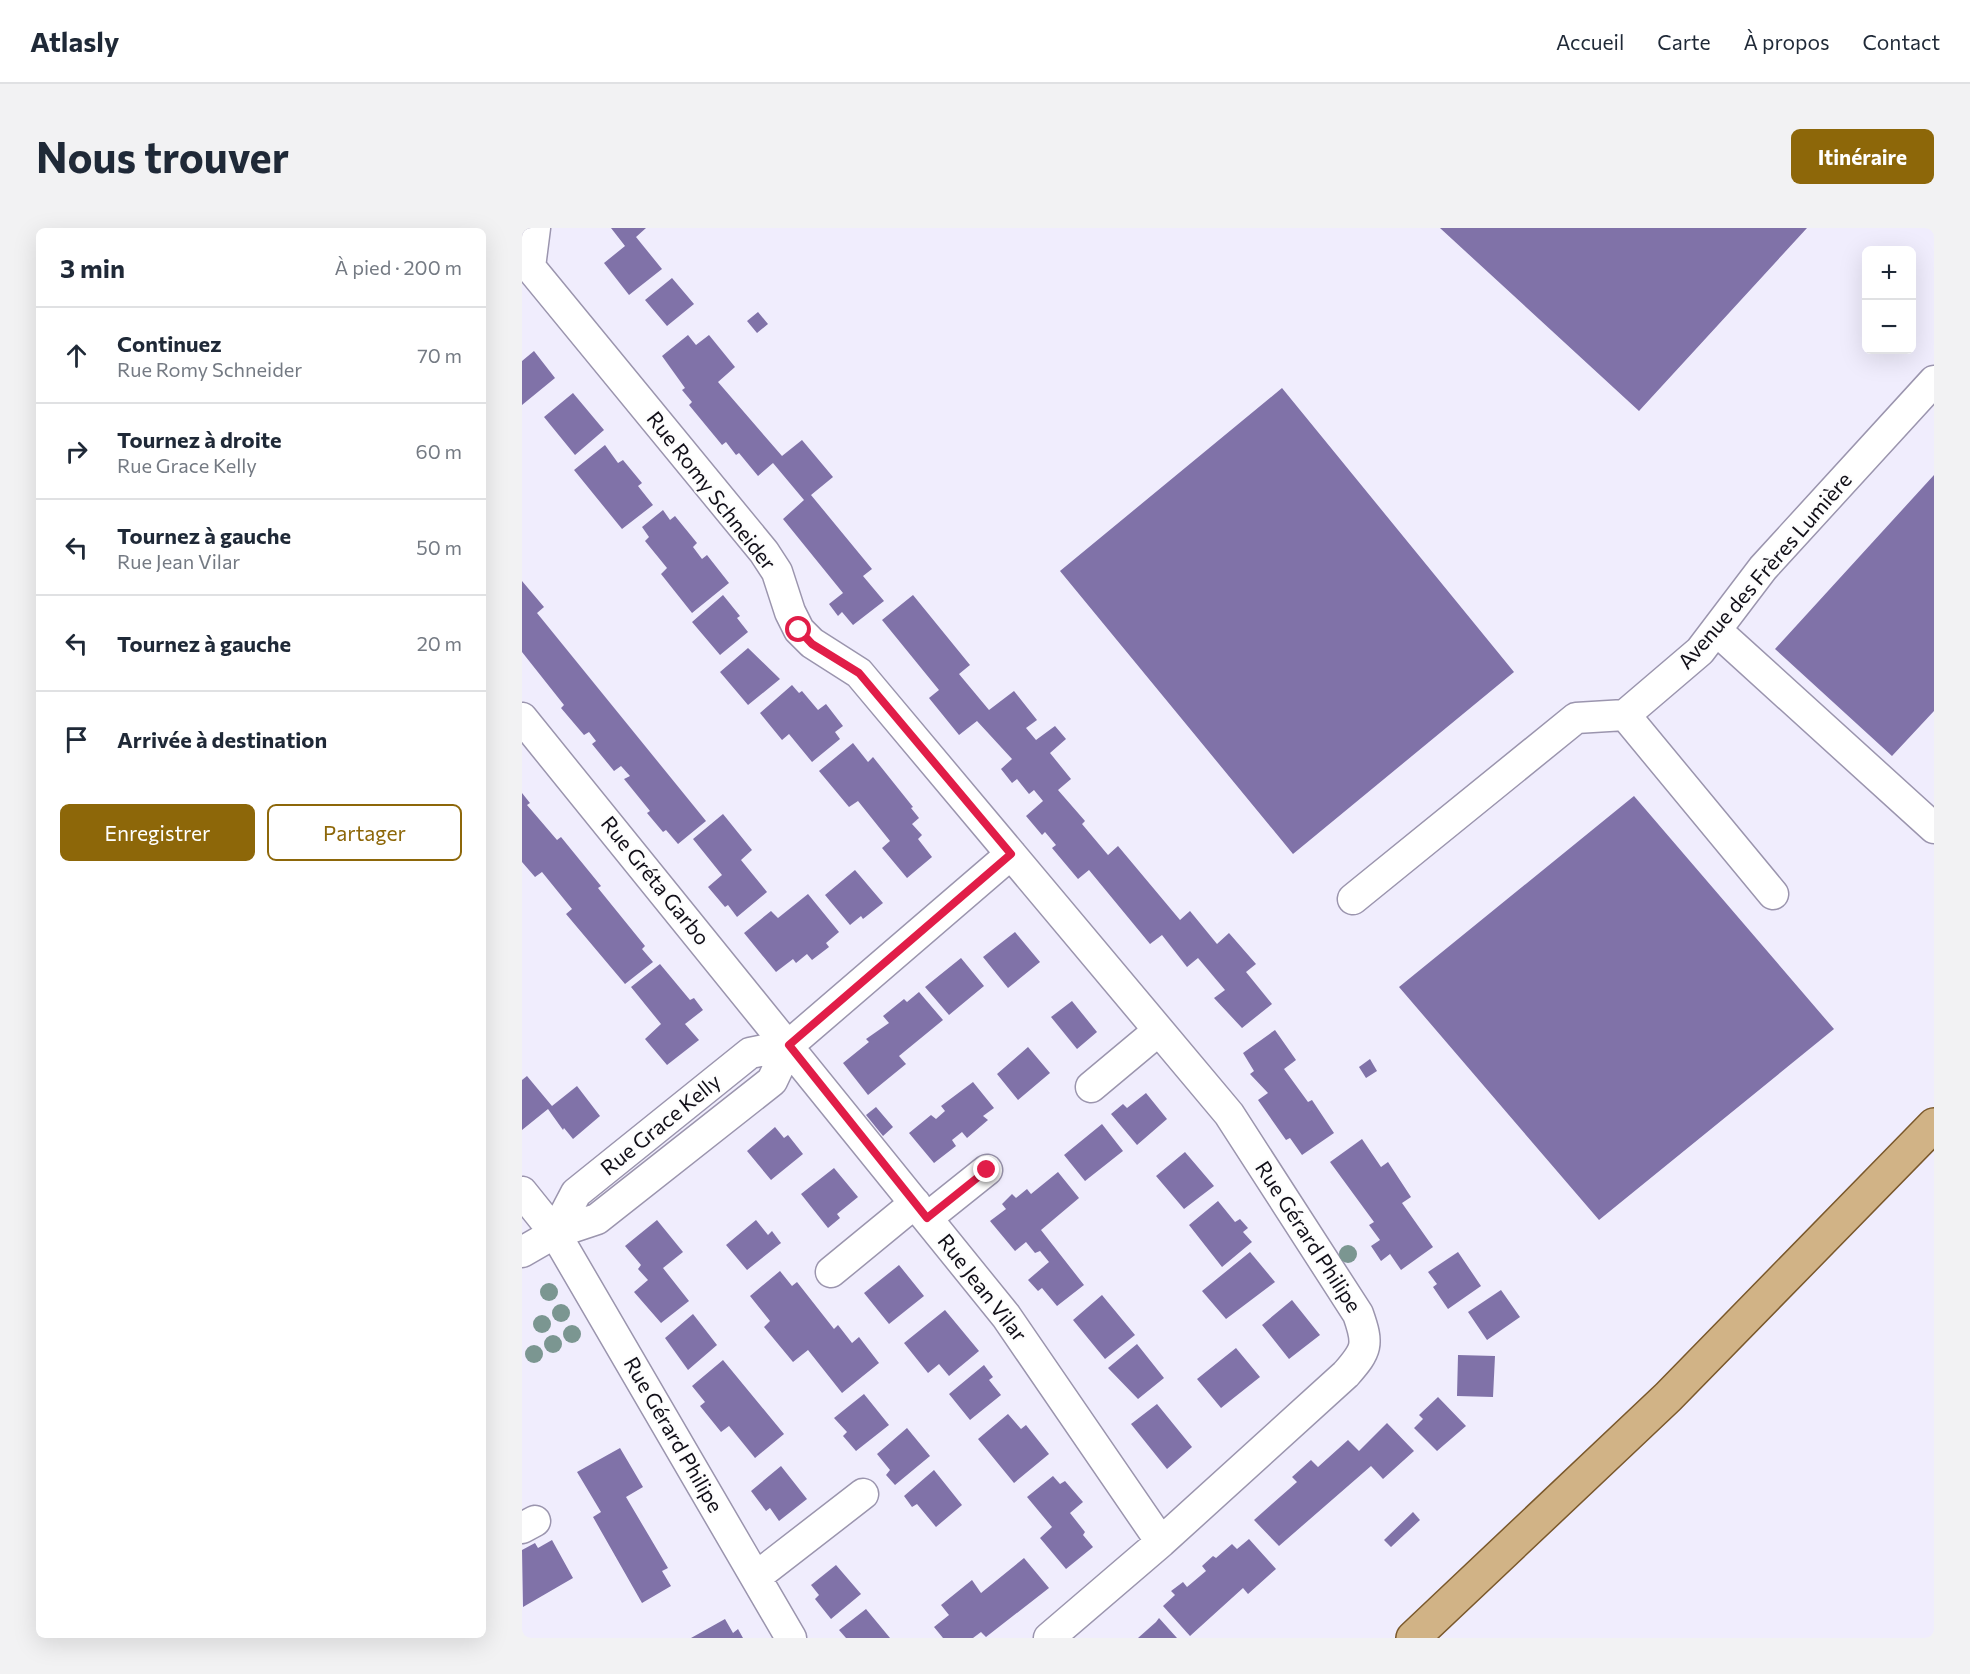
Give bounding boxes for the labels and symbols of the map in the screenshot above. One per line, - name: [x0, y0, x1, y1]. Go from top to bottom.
- street label: Rue Romy Schneider: [642, 406, 782, 574]
- street label: Avenue des Frères Lumière: [1672, 467, 1856, 673]
- route start: [785, 616, 811, 642]
- street label: Rue Gréta Garbo: [597, 811, 716, 950]
- street label: Rue Grace Kelly: [595, 1068, 725, 1180]
- route end: [973, 1156, 999, 1182]
- street label: Rue Gérard Philipe: [1251, 1156, 1368, 1317]
- street label: Rue Jean Vilar: [933, 1228, 1033, 1346]
- street label: Rue Gérard Philipe: [620, 1352, 729, 1516]

